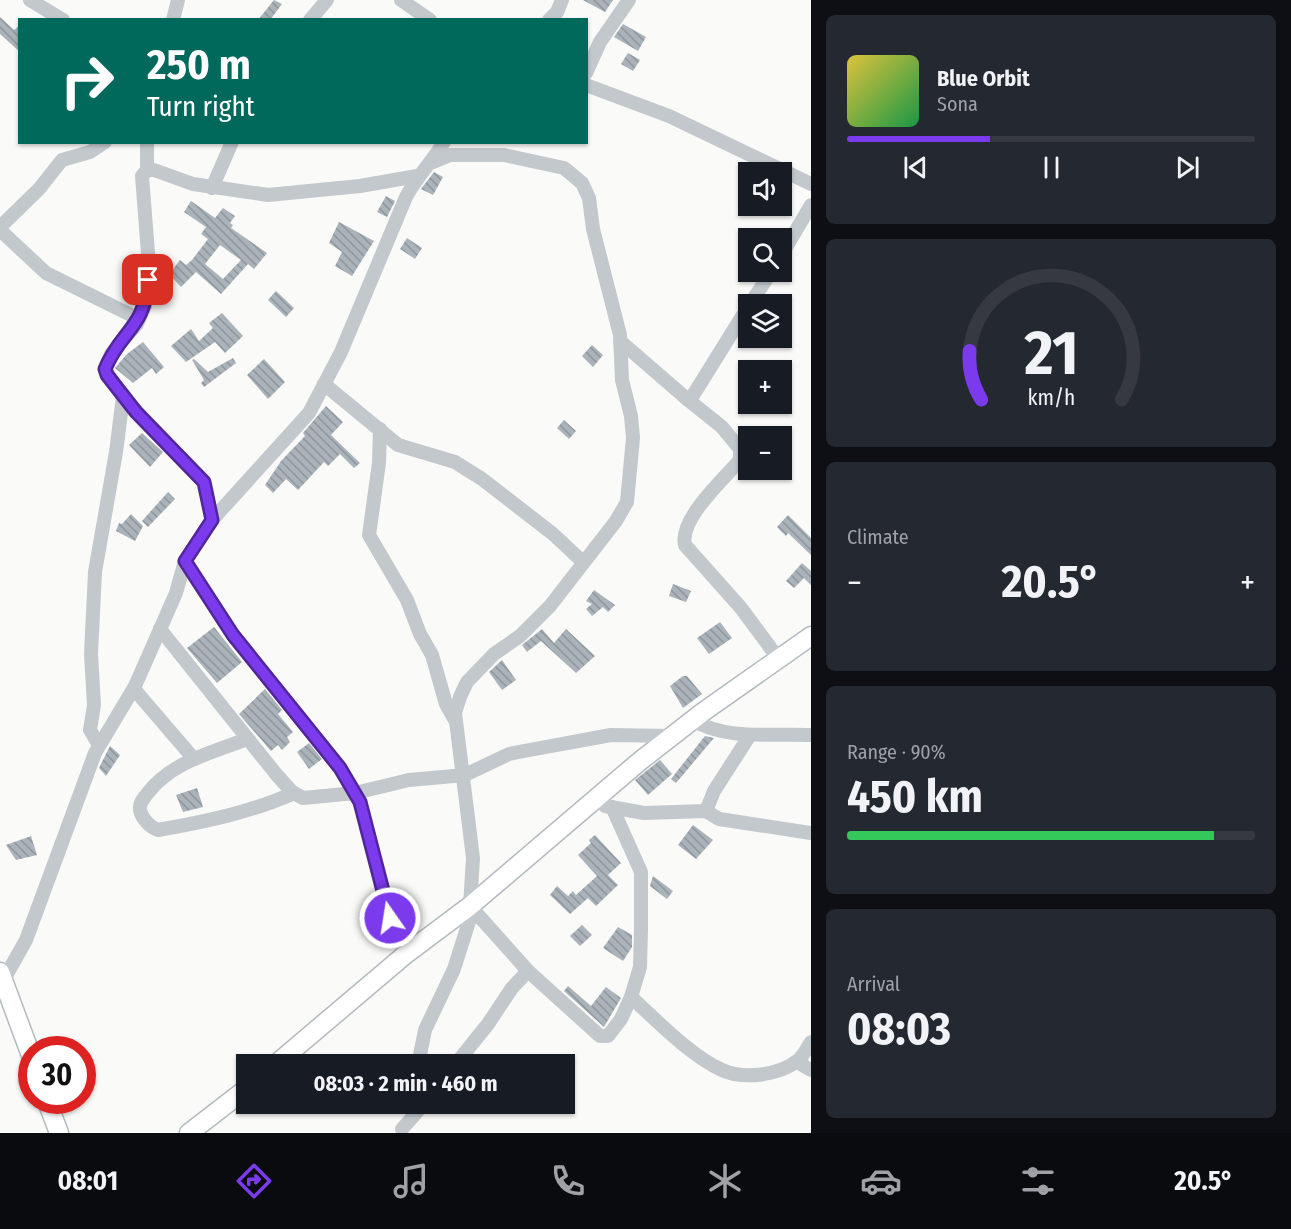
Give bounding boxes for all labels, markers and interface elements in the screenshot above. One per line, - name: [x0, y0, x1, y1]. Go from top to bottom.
- text: 250 m: [147, 40, 251, 90]
- icon: right: [48, 42, 126, 120]
- text: Blue Orbit: [937, 65, 1030, 92]
- text: Turn right: [147, 91, 255, 123]
- text: Sona: [937, 92, 978, 116]
- icon: previous: [899, 151, 932, 184]
- icon: pause: [1035, 151, 1068, 184]
- icon: next: [1171, 151, 1204, 184]
- map controls: [738, 162, 792, 480]
- button: sound: [738, 162, 792, 216]
- button: search: [738, 228, 792, 282]
- pin: [122, 254, 173, 305]
- icon: arrive: [131, 263, 164, 296]
- button: layers: [738, 294, 792, 348]
- text: 21: [1023, 316, 1078, 391]
- button: +: [738, 360, 792, 414]
- text: km/h: [1027, 385, 1075, 411]
- button: −: [738, 426, 792, 480]
- text: Climate: [847, 525, 909, 549]
- text: 20.5°: [1001, 555, 1100, 609]
- text: −: [847, 563, 862, 603]
- text: +: [1240, 563, 1255, 603]
- text: Range · 90%: [847, 740, 946, 764]
- text: 450 km: [847, 770, 983, 824]
- position arrow: [358, 886, 422, 950]
- text: Arrival: [847, 972, 900, 996]
- text: 08:03: [847, 1002, 951, 1056]
- speed limit sign: 30: [18, 1036, 96, 1114]
- text: 08:03 · 2 min · 460 m: [313, 1070, 498, 1097]
- icon: directions: [233, 1160, 275, 1202]
- icon: music: [390, 1160, 432, 1202]
- icon: phone: [547, 1160, 589, 1202]
- icon: climate: [704, 1160, 746, 1202]
- icon: car: [860, 1160, 902, 1202]
- icon: filters: [1017, 1160, 1059, 1202]
- text: 08:01: [57, 1165, 118, 1197]
- text: 20.5°: [1174, 1165, 1234, 1197]

